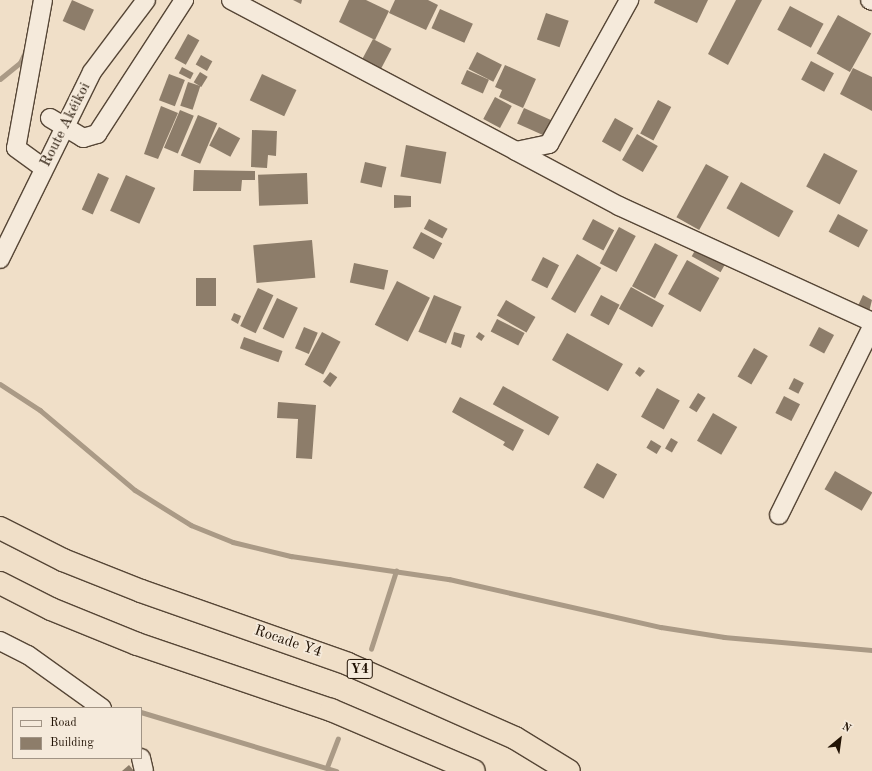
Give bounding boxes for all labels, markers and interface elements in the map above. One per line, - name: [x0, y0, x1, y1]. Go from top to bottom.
- street label: Route Akéikoi: [37, 80, 95, 170]
- street label: Rocade Y4: [252, 622, 324, 662]
- road number: Y4: [346, 657, 374, 681]
- legend: [12, 707, 142, 759]
- text: Road: [50, 717, 77, 729]
- north arrow: [820, 719, 860, 759]
- text: N: [840, 721, 852, 735]
- text: Building: [50, 737, 94, 749]

